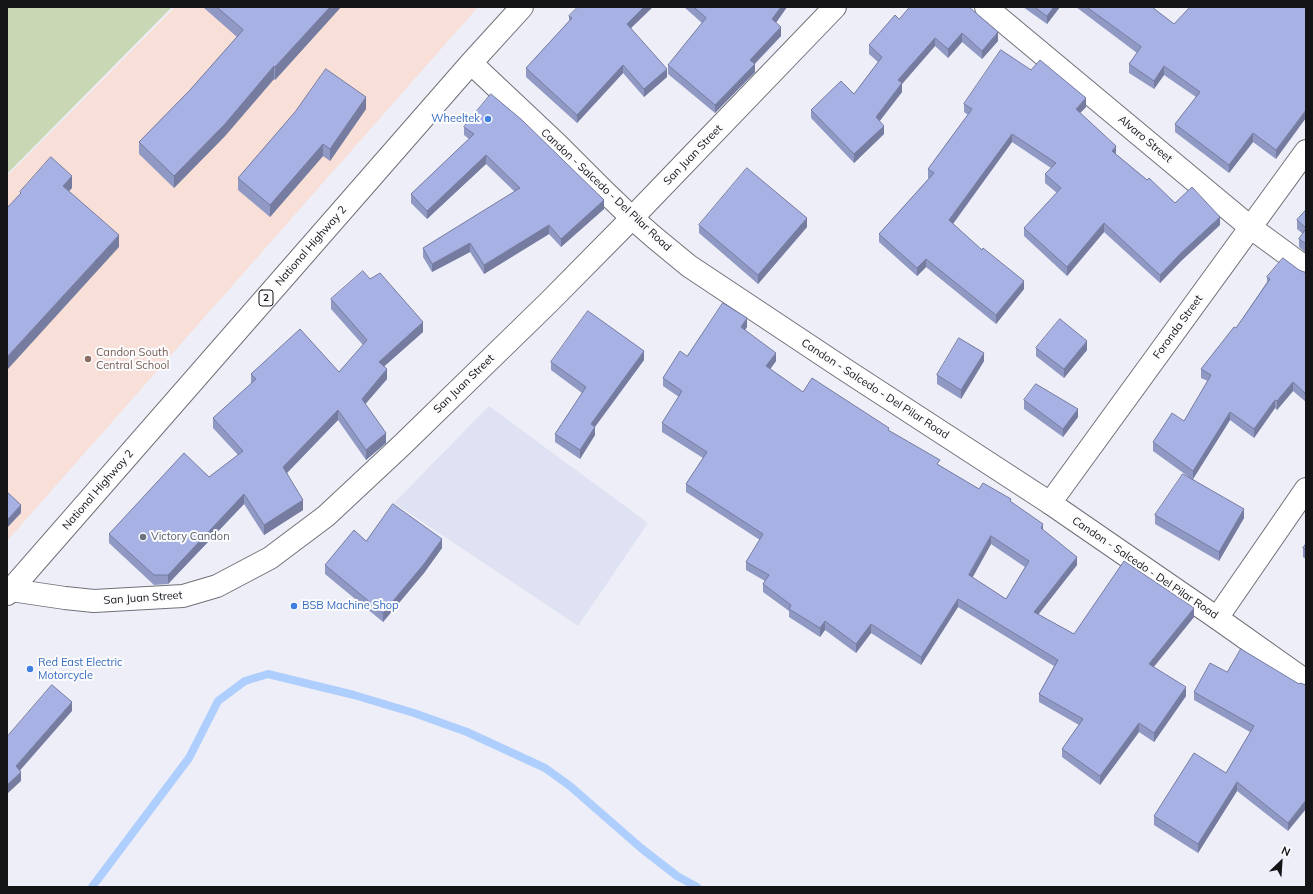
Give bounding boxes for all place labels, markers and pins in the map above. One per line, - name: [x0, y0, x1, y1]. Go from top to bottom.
- place label: Wheeltek: [431, 112, 480, 126]
- marker: Wheeltek: [483, 114, 493, 124]
- place label: Candon South Central School: [96, 346, 169, 372]
- marker: Candon South Central School: [83, 354, 93, 364]
- place label: Victory Candon: [151, 530, 230, 544]
- marker: Victory Candon: [138, 532, 148, 542]
- place label: BSB Machine Shop: [302, 599, 399, 613]
- marker: BSB Machine Shop: [289, 601, 299, 611]
- place label: Red East Electric Motorcycle: [38, 656, 122, 682]
- marker: Red East Electric Motorcycle: [25, 664, 35, 674]

